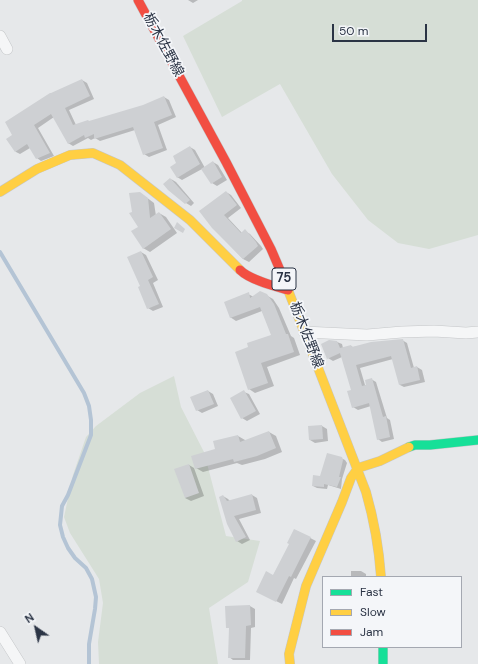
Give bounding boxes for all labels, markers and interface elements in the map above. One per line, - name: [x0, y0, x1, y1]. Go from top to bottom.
- street label: 栃木佐野線: [139, 10, 187, 80]
- scale bar: [334, 16, 429, 42]
- text: 50 m: [339, 23, 368, 39]
- road number: 75: [272, 268, 296, 290]
- street label: 栃木佐野線: [286, 299, 326, 371]
- legend: [322, 576, 462, 648]
- text: Fast: [360, 584, 383, 600]
- text: Slow: [360, 604, 386, 620]
- north arrow: [16, 608, 56, 648]
- text: N: [22, 610, 37, 626]
- text: Jam: [360, 624, 383, 640]

